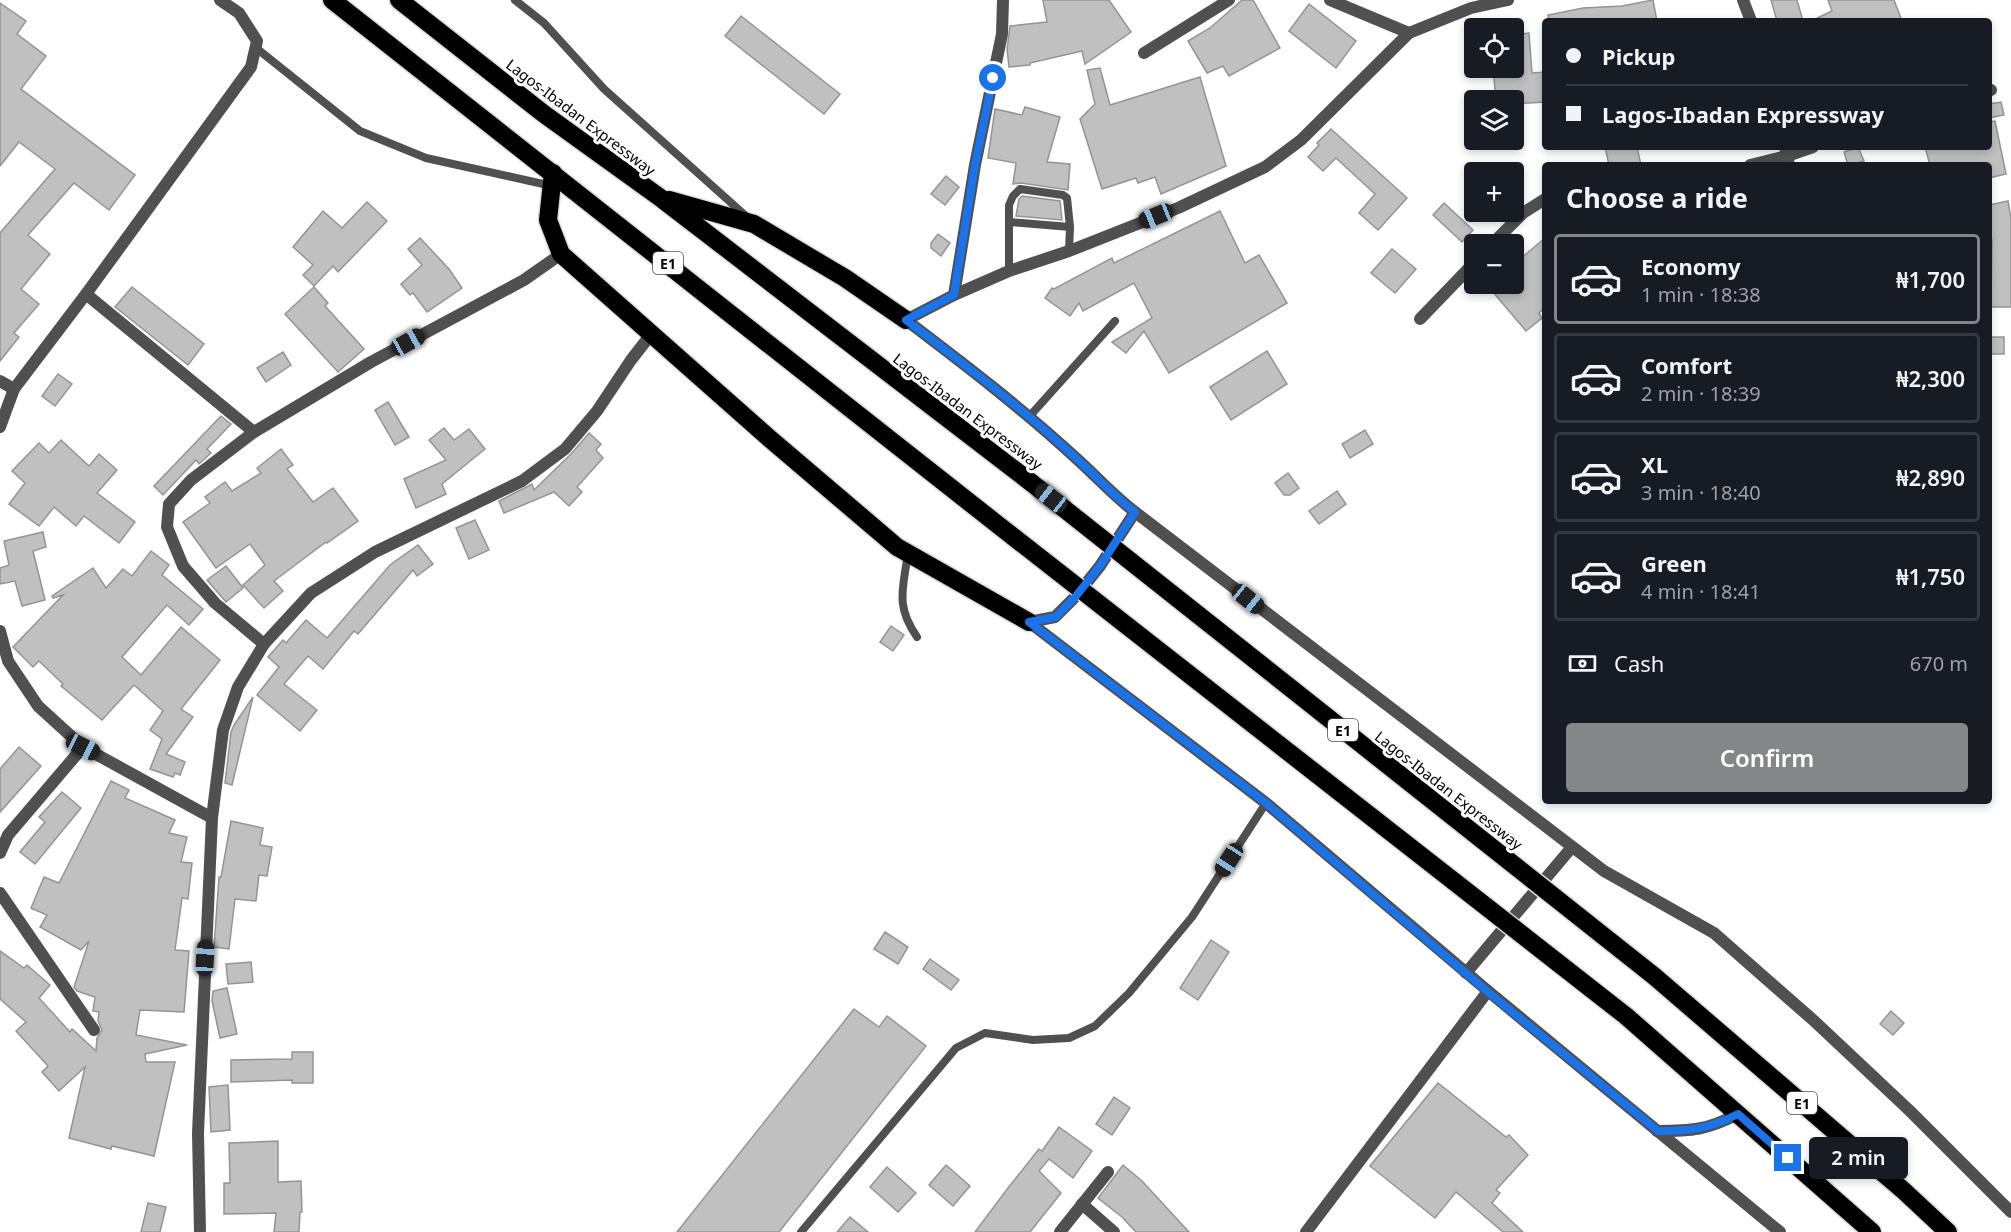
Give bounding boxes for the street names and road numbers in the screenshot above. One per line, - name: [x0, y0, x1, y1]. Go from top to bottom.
- street label: Lagos-Ibadan Expressway: [502, 54, 660, 180]
- road number: E1: [653, 252, 683, 274]
- street label: Lagos-Ibadan Expressway: [889, 348, 1047, 474]
- road number: E1: [1328, 719, 1358, 741]
- street label: Lagos-Ibadan Expressway: [1371, 726, 1527, 854]
- road number: E1: [1787, 1092, 1817, 1114]

